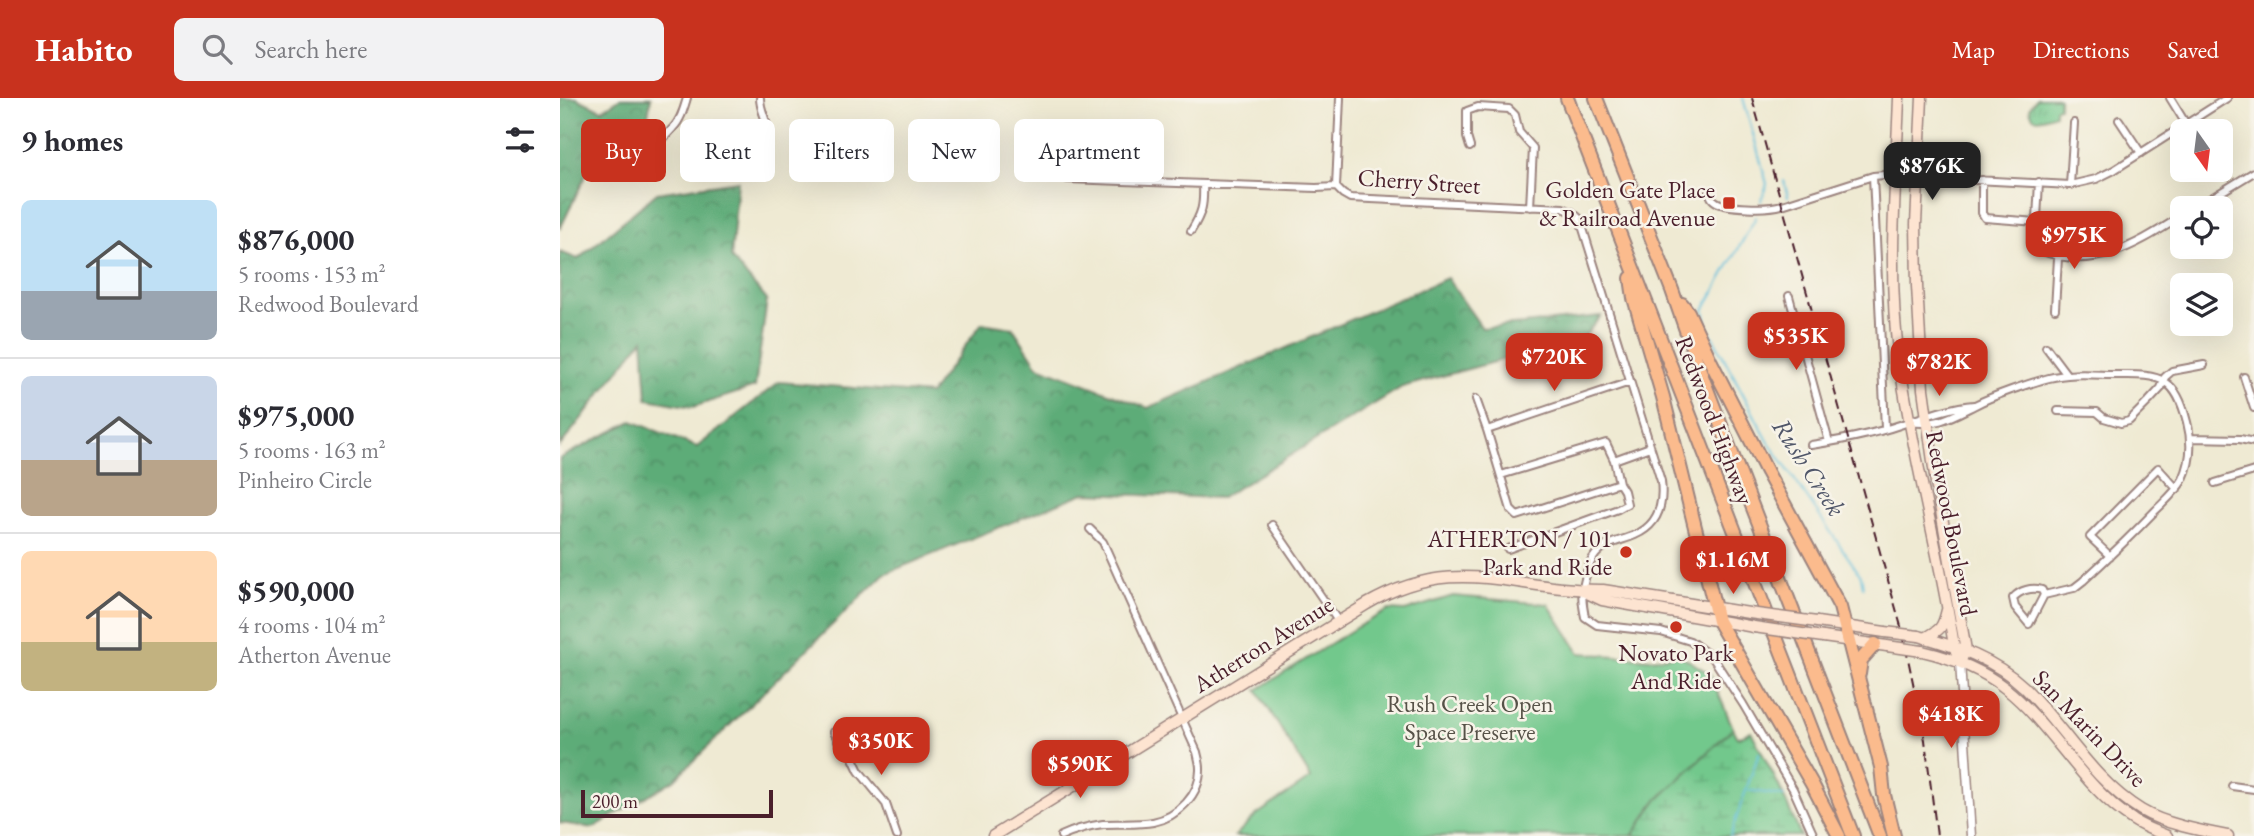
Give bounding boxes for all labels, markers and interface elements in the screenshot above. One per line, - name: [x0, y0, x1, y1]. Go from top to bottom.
- search box: [174, 18, 664, 81]
- text: Habito: [35, 28, 132, 71]
- icon: search: [198, 30, 236, 68]
- text: Search here: [254, 32, 367, 66]
- text: Map: [1952, 34, 1995, 65]
- text: Directions: [2033, 34, 2130, 65]
- text: Saved: [2168, 34, 2219, 65]
- chip: Buy: [581, 119, 666, 182]
- chip: Rent: [680, 119, 775, 182]
- chip: Filters: [789, 119, 894, 182]
- chip: New: [908, 119, 1000, 182]
- chip: Apartment: [1014, 119, 1164, 182]
- north arrow: [2170, 119, 2233, 182]
- map controls: [2170, 119, 2233, 336]
- text: 9 homes: [21, 121, 123, 160]
- icon: filters: [501, 121, 539, 159]
- pin: $876K: [1883, 142, 1981, 202]
- text: $876K: [1900, 150, 1964, 180]
- street label: Cherry Street: [1357, 161, 1482, 201]
- place label: Golden Gate Place & Railroad Avenue: [1539, 174, 1715, 233]
- marker: Golden Gate Place & Railroad Avenue: [1721, 195, 1737, 211]
- button: locate: [2170, 196, 2233, 259]
- pin: $975K: [2025, 212, 2123, 271]
- text: $975K: [2042, 219, 2106, 249]
- text: $876,000: [238, 220, 354, 259]
- icon: home: [77, 228, 161, 312]
- text: 5 rooms · 153 m²: [238, 259, 386, 289]
- button: layers: [2170, 273, 2233, 336]
- text: Redwood Boulevard: [238, 289, 419, 319]
- pin: $535K: [1747, 313, 1845, 372]
- text: $535K: [1764, 320, 1828, 350]
- street label: Redwood Highway: [1669, 331, 1762, 509]
- pin: $720K: [1505, 334, 1603, 393]
- pin: $782K: [1890, 338, 1988, 398]
- text: $720K: [1522, 341, 1586, 371]
- text: $782K: [1907, 346, 1971, 376]
- text: $975,000: [238, 396, 354, 435]
- icon: home: [77, 404, 161, 488]
- water label: Rush Creek: [1765, 411, 1854, 523]
- street label: Redwood Boulevard: [1919, 428, 1985, 619]
- text: 5 rooms · 163 m²: [238, 435, 386, 465]
- text: Pinheiro Circle: [238, 465, 372, 495]
- place label: ATHERTON / 101 Park and Ride: [1426, 523, 1612, 582]
- pin: $1.16M: [1676, 536, 1790, 596]
- marker: ATHERTON / 101 Park and Ride: [1618, 544, 1634, 560]
- text: $1.16M: [1696, 544, 1770, 574]
- text: $590,000: [238, 571, 354, 610]
- icon: home: [77, 579, 161, 663]
- street label: Atherton Avenue: [1186, 589, 1339, 700]
- text: 4 rooms · 104 m²: [238, 610, 386, 640]
- marker: Novato Park And Ride: [1668, 619, 1684, 635]
- place label: Novato Park And Ride: [1618, 637, 1734, 696]
- text: Atherton Avenue: [238, 640, 391, 670]
- street label: San Marin Drive: [2026, 663, 2154, 793]
- park label: Rush Creek Open Space Preserve: [1386, 688, 1554, 747]
- pin: $418K: [1902, 690, 2000, 750]
- text: $418K: [1919, 698, 1983, 728]
- pin: $350K: [832, 718, 930, 777]
- text: $350K: [849, 725, 913, 755]
- pin: $590K: [1031, 740, 1129, 800]
- text: $590K: [1048, 748, 1112, 778]
- scale bar: [581, 787, 774, 819]
- text: 200 m: [592, 789, 638, 814]

